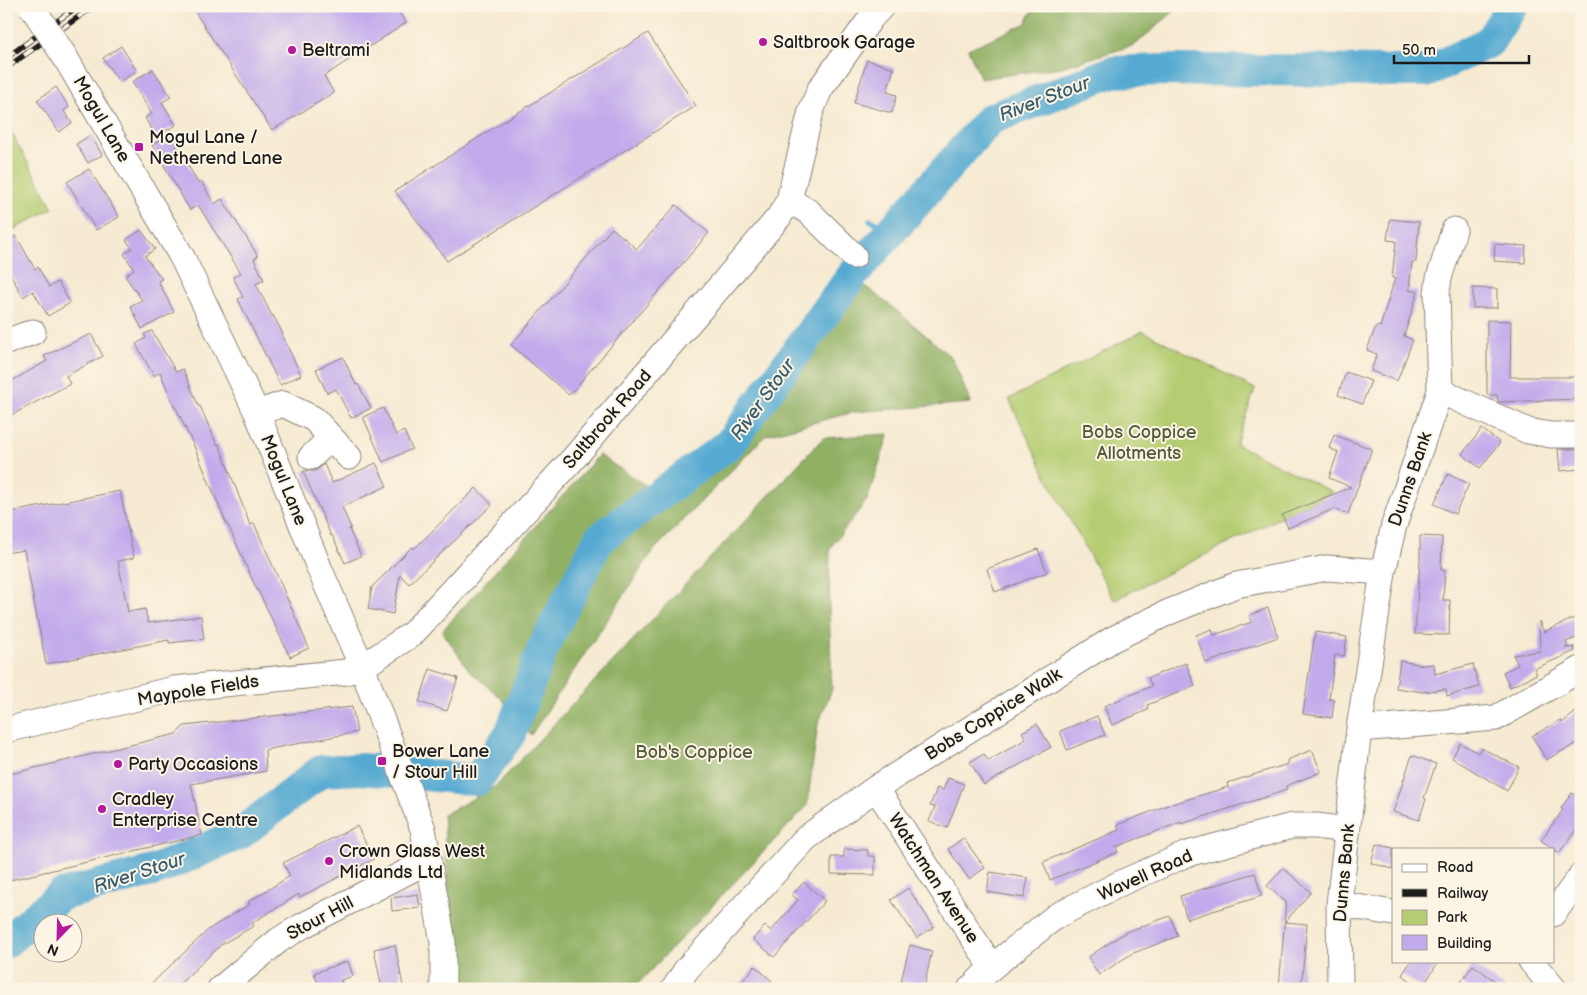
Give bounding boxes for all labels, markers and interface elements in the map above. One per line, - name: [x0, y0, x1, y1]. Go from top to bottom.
- place label: Saltbrook Garage: [773, 32, 915, 53]
- scale bar: [1394, 32, 1530, 64]
- marker: Saltbrook Garage: [757, 36, 769, 48]
- place label: Beltrami: [302, 40, 370, 61]
- text: 50 m: [1402, 41, 1436, 60]
- marker: Beltrami: [286, 44, 298, 56]
- water label: River Stour: [996, 71, 1094, 127]
- street label: Mogul Lane: [69, 72, 135, 166]
- place label: Mogul Lane / Netherend Lane: [149, 127, 283, 169]
- marker: Mogul Lane / Netherend Lane: [133, 141, 145, 153]
- water label: River Stour: [726, 354, 801, 445]
- street label: Saltbrook Road: [559, 365, 656, 473]
- park label: Bobs Coppice Allotments: [1082, 422, 1197, 464]
- street label: Dunns Bank: [1384, 429, 1437, 529]
- street label: Mogul Lane: [256, 432, 311, 529]
- street label: Bobs Coppice Walk: [921, 664, 1066, 765]
- street label: Maypole Fields: [136, 671, 260, 710]
- place label: Bower Lane / Stour Hill: [392, 741, 490, 783]
- park label: Bob's Coppice: [635, 742, 753, 763]
- place label: Party Occasions: [128, 754, 258, 775]
- marker: Bower Lane / Stour Hill: [376, 755, 388, 767]
- marker: Party Occasions: [112, 758, 124, 770]
- place label: Cradley Enterprise Centre: [112, 789, 258, 831]
- marker: Cradley Enterprise Centre: [96, 803, 108, 815]
- street label: Watchman Avenue: [884, 809, 984, 947]
- street label: Dunns Bank: [1330, 823, 1359, 923]
- place label: Crown Glass West Midlands Ltd: [339, 841, 486, 883]
- street label: Wavell Road: [1095, 845, 1196, 906]
- water label: River Stour: [91, 847, 189, 899]
- legend: [1392, 848, 1554, 962]
- marker: Crown Glass West Midlands Ltd: [323, 855, 335, 867]
- text: Road: [1437, 858, 1473, 877]
- text: Railway: [1437, 884, 1488, 903]
- street label: Stour Hill: [283, 892, 357, 945]
- text: Park: [1437, 908, 1468, 927]
- north arrow: [32, 912, 82, 962]
- text: Building: [1437, 934, 1492, 953]
- text: N: [45, 940, 61, 959]

